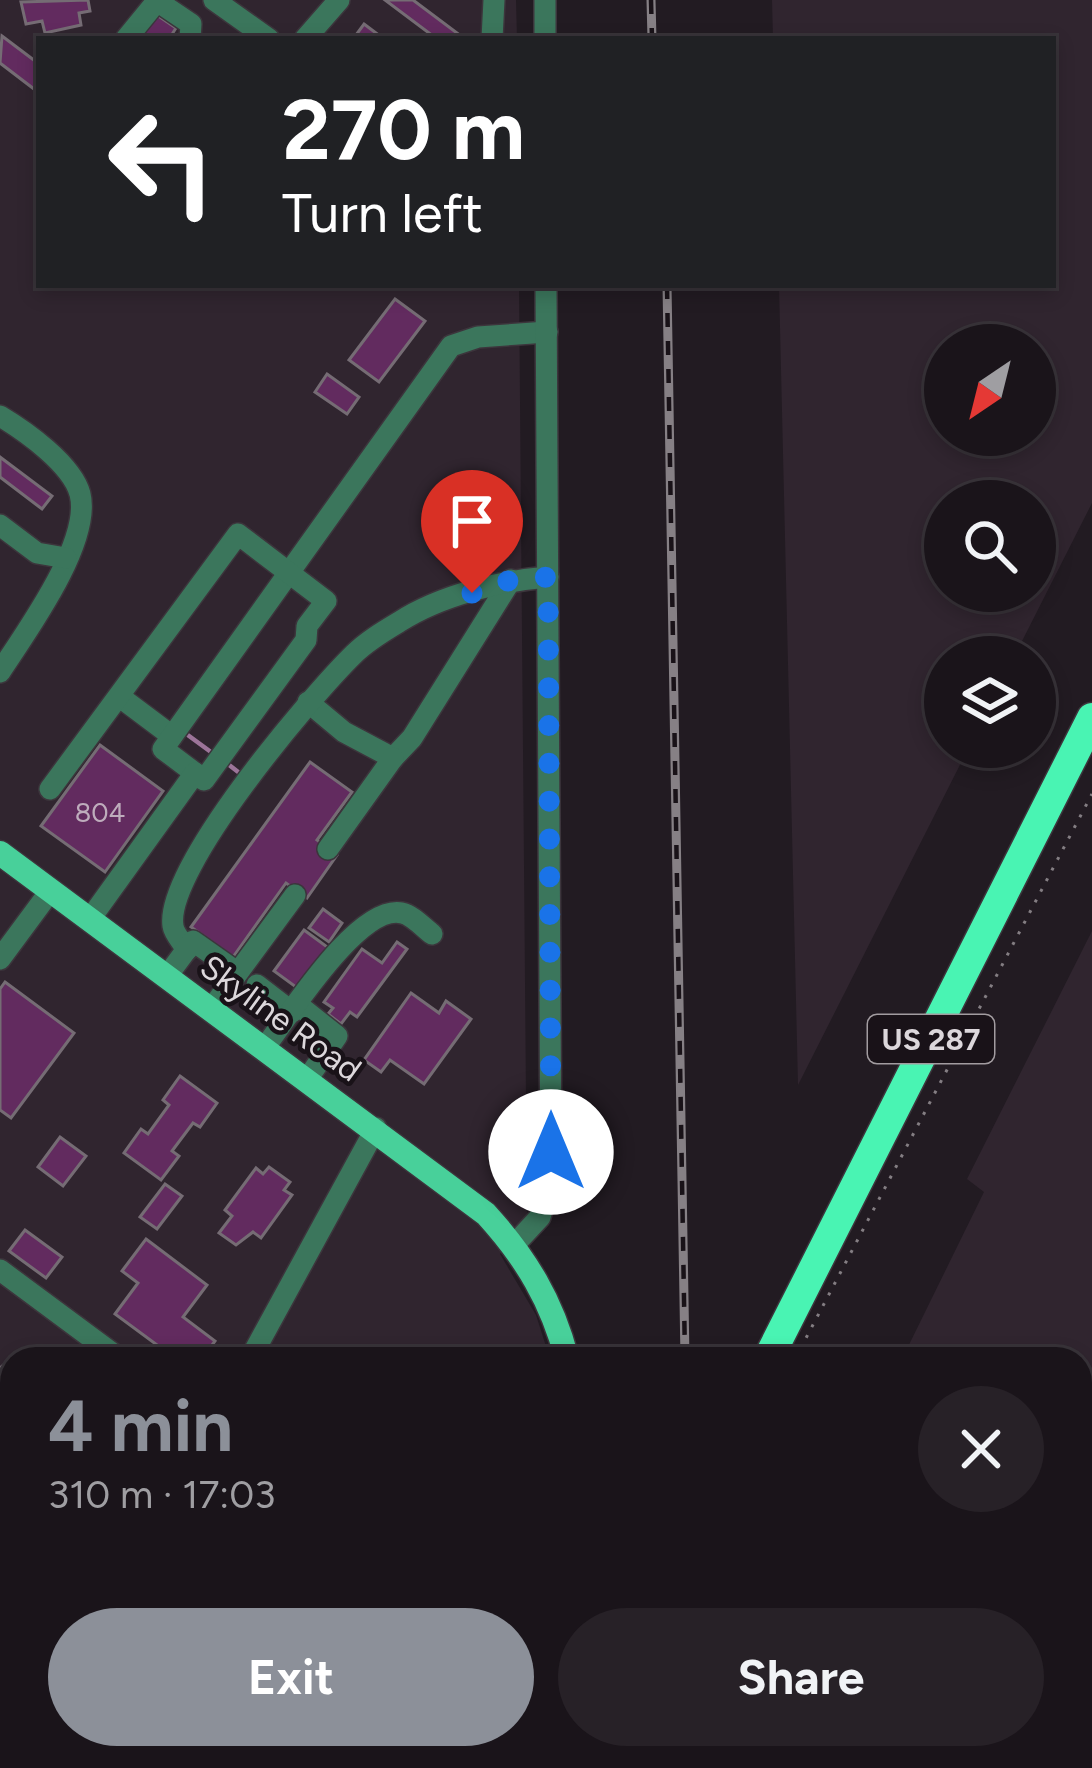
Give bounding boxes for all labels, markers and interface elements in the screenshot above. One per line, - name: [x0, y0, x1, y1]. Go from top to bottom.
- text: 270 m: [282, 79, 525, 180]
- icon: left: [84, 84, 240, 240]
- text: Turn left: [282, 181, 483, 246]
- north arrow: [924, 324, 1056, 456]
- map controls: [924, 324, 1056, 768]
- pin: [421, 470, 523, 593]
- button: search: [924, 480, 1056, 612]
- icon: arrive: [439, 488, 505, 554]
- button: layers: [924, 636, 1056, 768]
- house number: 804: [75, 796, 125, 829]
- street label: Skyline Road: [193, 947, 369, 1089]
- road number: US 287: [868, 1015, 994, 1063]
- position arrow: [488, 1089, 614, 1215]
- text: 4 min: [48, 1383, 233, 1469]
- button: close: [918, 1386, 1044, 1512]
- text: 310 m · 17:03: [48, 1471, 275, 1518]
- button: Exit: [48, 1608, 534, 1746]
- button: Share: [558, 1608, 1044, 1746]

